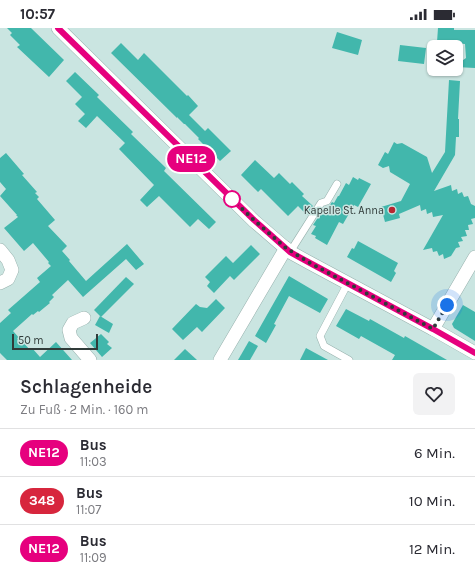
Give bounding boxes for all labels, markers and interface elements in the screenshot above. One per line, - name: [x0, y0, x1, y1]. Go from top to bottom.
- text: 10:57: [20, 5, 55, 23]
- map controls: [427, 40, 463, 76]
- button: layers: [427, 40, 463, 76]
- line badge: NE12: [163, 146, 219, 172]
- text: NE12: [175, 150, 207, 167]
- unlabelled marker: [223, 190, 241, 208]
- place label: Kapelle St. Anna: [304, 204, 384, 217]
- marker: Kapelle St. Anna: [387, 205, 397, 215]
- your location: [437, 295, 457, 315]
- scale bar: [12, 332, 98, 351]
- text: 50 m: [18, 334, 44, 347]
- button: heart: [413, 373, 455, 415]
- text: Schlagenheide: [20, 376, 152, 398]
- text: Zu Fuß · 2 Min. · 160 m: [20, 402, 148, 417]
- text: Bus: [80, 436, 107, 454]
- text: NE12: [28, 444, 60, 461]
- text: 6 Min.: [414, 444, 455, 462]
- text: 11:03: [80, 454, 107, 469]
- text: Bus: [76, 484, 103, 502]
- text: 348: [29, 492, 55, 509]
- text: 10 Min.: [409, 492, 455, 510]
- text: 11:07: [76, 502, 101, 517]
- text: Bus: [80, 532, 107, 550]
- text: NE12: [28, 540, 60, 557]
- text: 12 Min.: [409, 540, 455, 558]
- text: 11:09: [80, 550, 107, 565]

